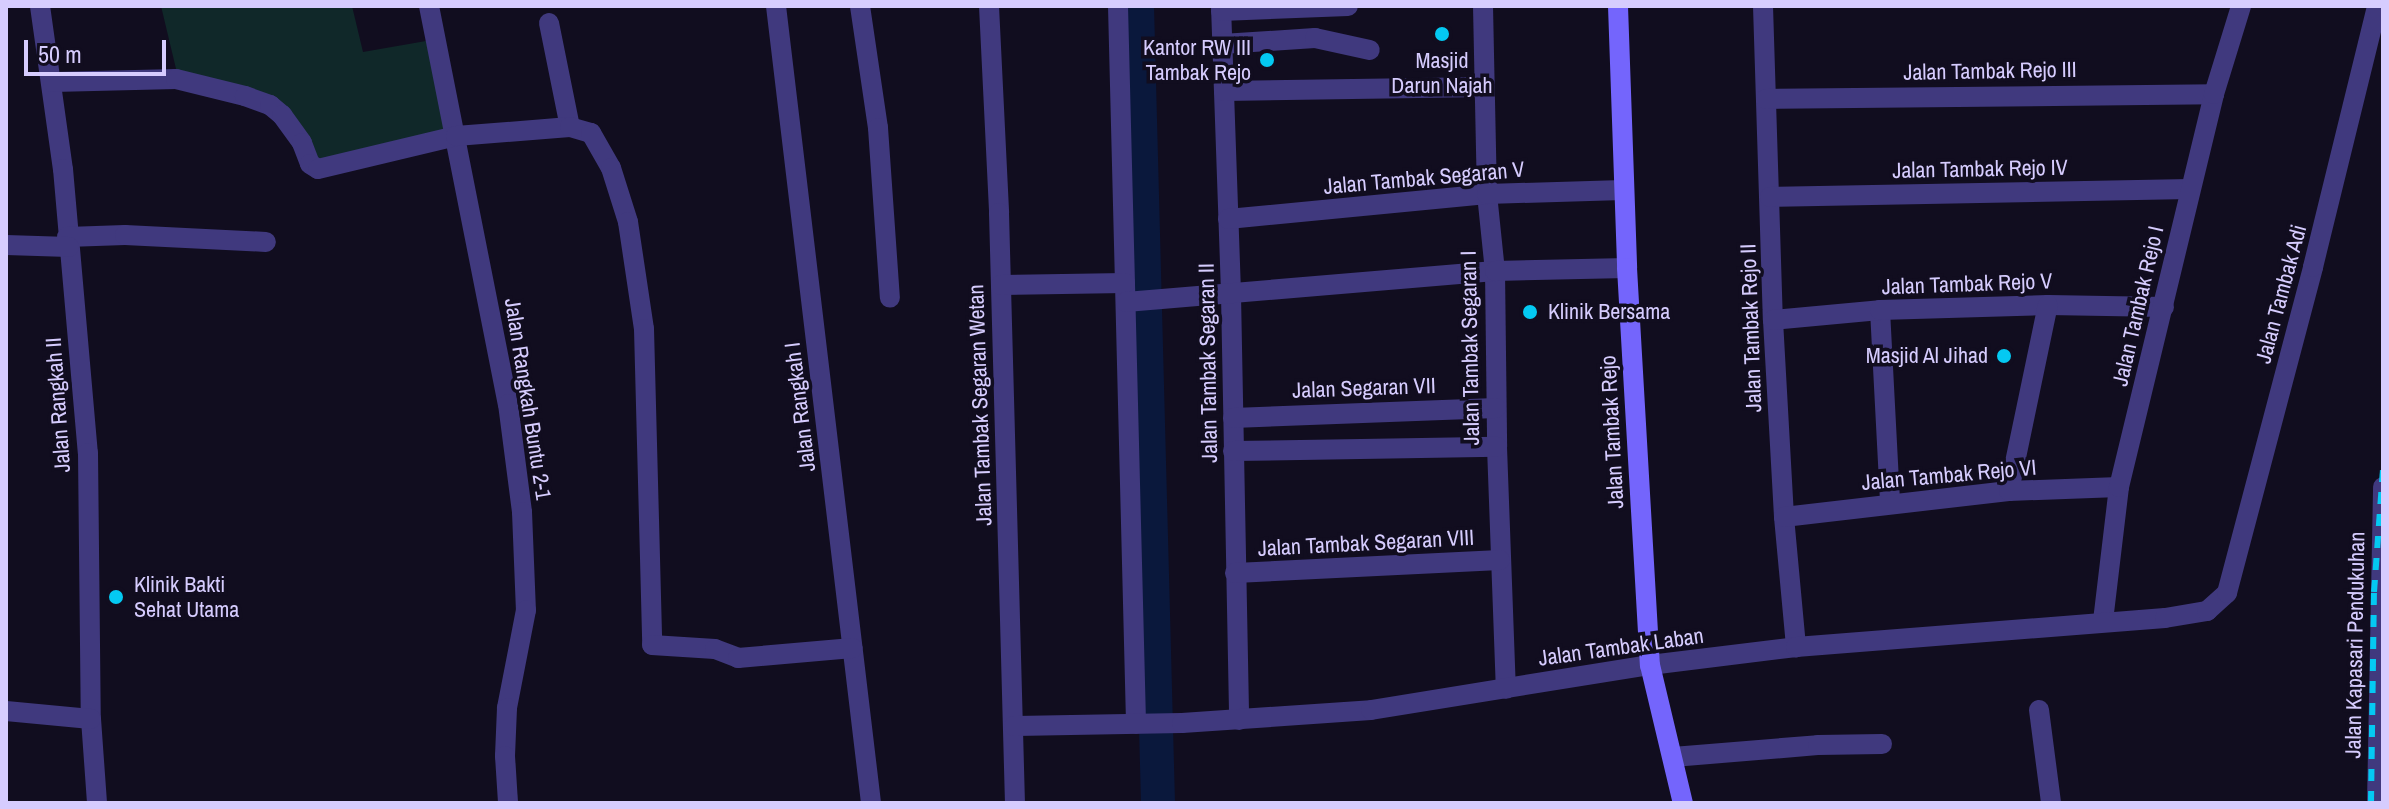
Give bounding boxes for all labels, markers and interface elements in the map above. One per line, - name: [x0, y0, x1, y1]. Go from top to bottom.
- scale bar: [28, 24, 170, 74]
- marker: Masjid Darun Najah: [1433, 25, 1451, 43]
- place label: Kantor RW III Tambak Rejo: [1143, 34, 1251, 86]
- text: 50 m: [38, 38, 82, 70]
- place label: Masjid Darun Najah: [1391, 47, 1493, 98]
- marker: Kantor RW III Tambak Rejo: [1258, 51, 1276, 69]
- street label: Jalan Tambak Rejo III: [1903, 56, 2077, 86]
- street label: Jalan Tambak Rejo IV: [1892, 154, 2068, 184]
- street label: Jalan Tambak Segaran V: [1322, 156, 1526, 200]
- street label: Jalan Tambak Adi: [2250, 221, 2312, 367]
- street label: Jalan Tambak Rejo I: [2107, 223, 2169, 389]
- street label: Jalan Tambak Rejo II: [1735, 243, 1767, 413]
- street label: Jalan Tambak Segaran I: [1455, 250, 1485, 446]
- street label: Jalan Tambak Segaran II: [1193, 263, 1223, 463]
- street label: Jalan Tambak Rejo V: [1881, 268, 2053, 300]
- street label: Jalan Tambak Segaran Wetan: [963, 284, 997, 526]
- street label: Jalan Rangkah Buntu 2-1: [499, 296, 557, 502]
- place label: Klinik Bersama: [1548, 299, 1670, 325]
- marker: Klinik Bersama: [1519, 301, 1541, 323]
- street label: Jalan Rangkah II: [40, 337, 76, 473]
- street label: Jalan Rangkah I: [779, 341, 821, 473]
- place label: Masjid Al Jihad: [1865, 343, 1988, 369]
- marker: Masjid Al Jihad: [1995, 347, 2013, 365]
- street label: Jalan Tambak Rejo: [1595, 355, 1629, 509]
- street label: Jalan Segaran VII: [1292, 372, 1436, 404]
- street label: Jalan Tambak Rejo VI: [1860, 454, 2038, 496]
- street label: Jalan Tambak Segaran VIII: [1257, 524, 1475, 562]
- street label: Jalan Kapasari Pendukuhan: [2340, 531, 2370, 759]
- place label: Klinik Bakti Sehat Utama: [134, 571, 239, 622]
- marker: Klinik Bakti Sehat Utama: [105, 586, 127, 608]
- street label: Jalan Tambak Laban: [1537, 622, 1705, 672]

